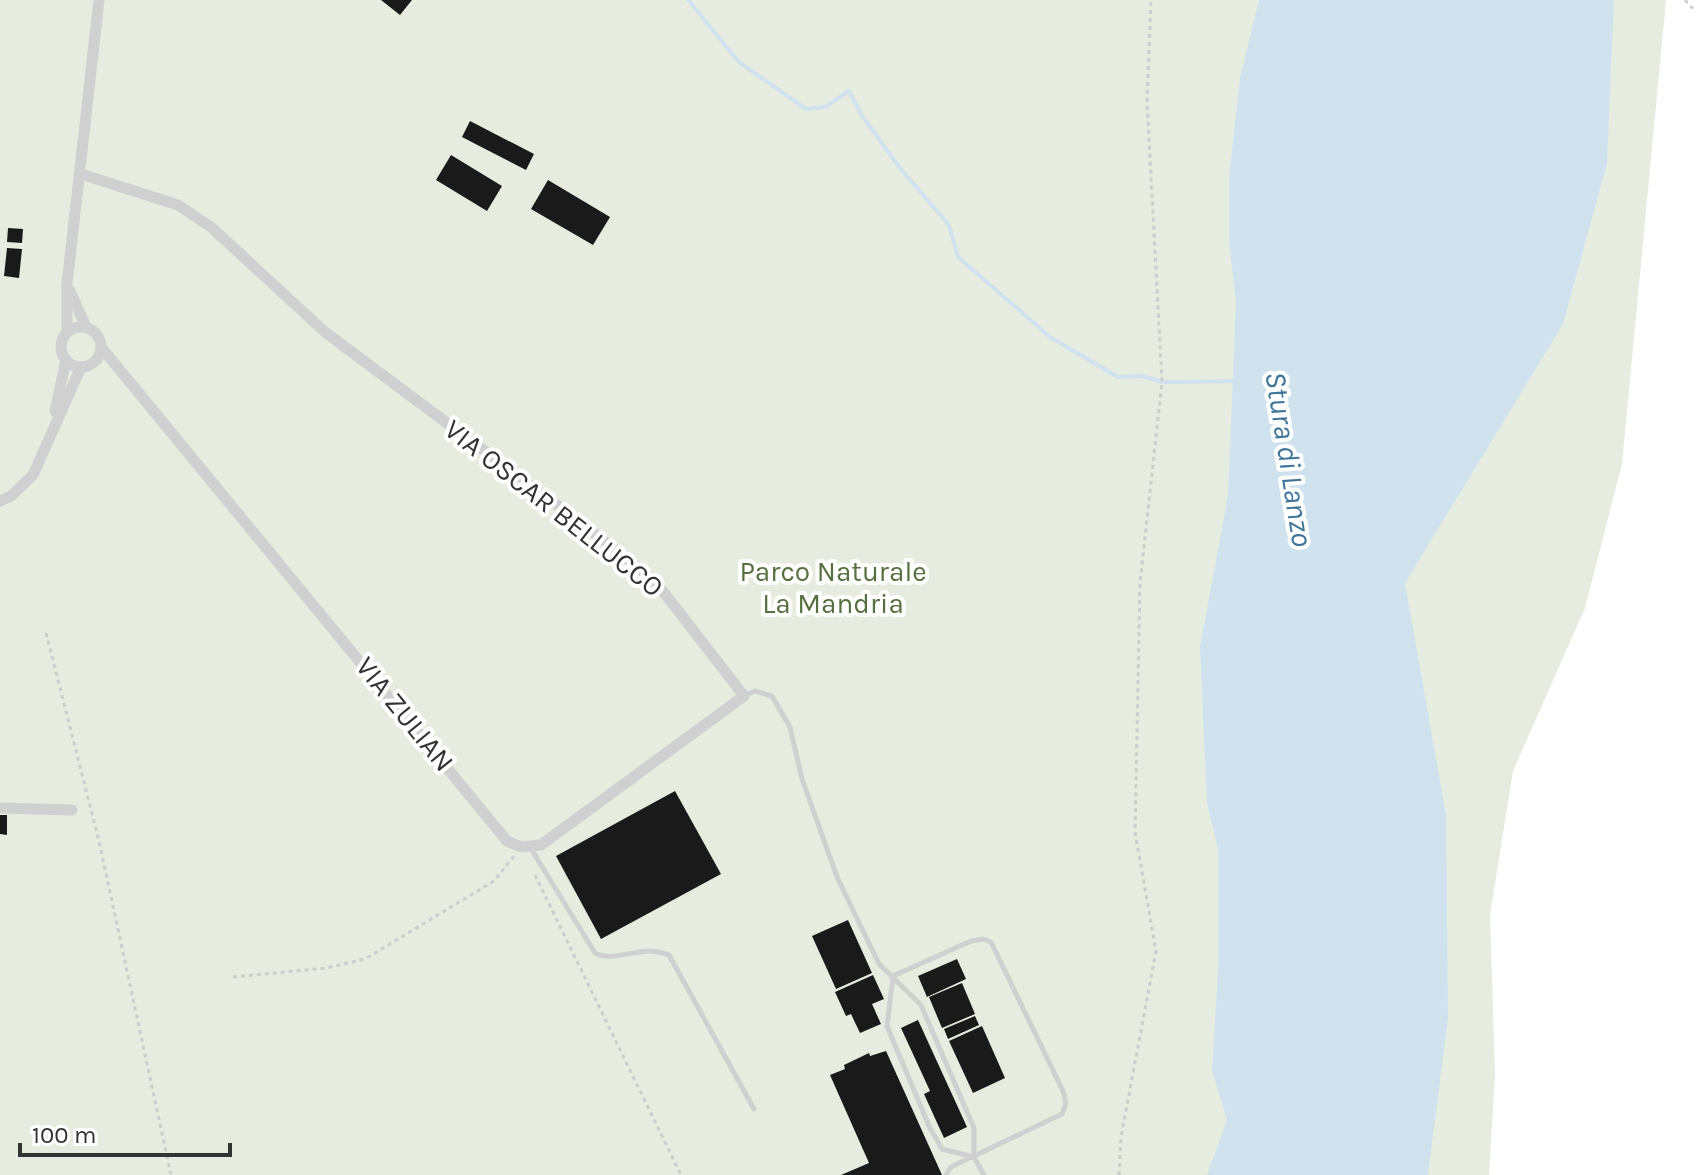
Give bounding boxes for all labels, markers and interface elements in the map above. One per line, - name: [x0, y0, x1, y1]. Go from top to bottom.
- water label: Stura di Lanzo: [1257, 369, 1321, 549]
- street label: VIA OSCAR BELLUCCO: [438, 412, 670, 604]
- park label: Parco Naturale La Mandria: [739, 555, 927, 620]
- street label: VIA ZULIAN: [349, 650, 461, 778]
- scale bar: [20, 1107, 230, 1157]
- text: 100 m: [32, 1121, 97, 1149]

